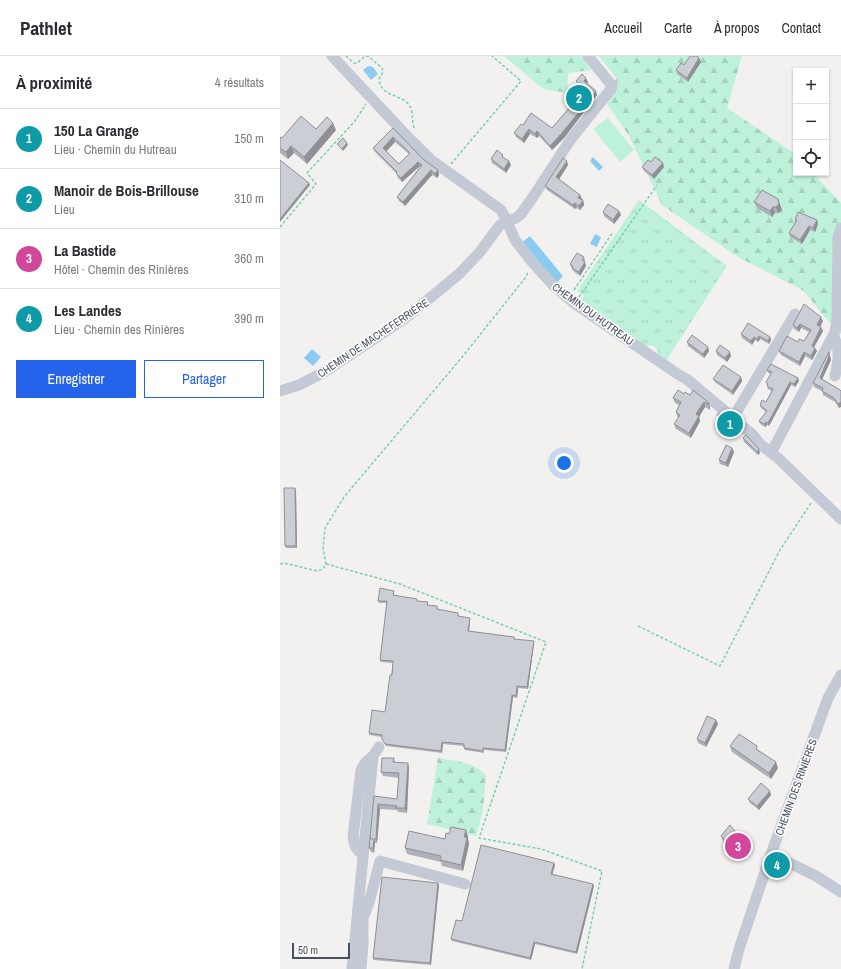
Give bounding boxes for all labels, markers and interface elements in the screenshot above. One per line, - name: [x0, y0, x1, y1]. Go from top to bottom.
- text: Pathlet: [20, 15, 72, 41]
- text: Accueil: [604, 19, 642, 37]
- text: Carte: [664, 19, 692, 37]
- text: À propos: [714, 19, 759, 37]
- text: Contact: [781, 19, 821, 37]
- map controls: [793, 68, 829, 176]
- button: +: [793, 68, 829, 104]
- text: À proximité: [16, 71, 92, 94]
- text: 4 résultats: [215, 74, 264, 91]
- pin: 2: [566, 83, 592, 113]
- button: −: [793, 104, 829, 140]
- text: 150 La Grange: [54, 120, 139, 141]
- text: 1: [26, 130, 32, 147]
- text: 150 m: [234, 130, 264, 147]
- button: locate: [793, 140, 829, 176]
- text: Lieu · Chemin du Hutreau: [54, 141, 177, 158]
- text: Manoir de Bois-Brillouse: [54, 180, 199, 201]
- text: 2: [26, 190, 32, 207]
- text: 310 m: [234, 190, 264, 207]
- text: Lieu: [54, 201, 75, 218]
- text: La Bastide: [54, 240, 116, 261]
- text: 3: [26, 250, 32, 267]
- text: 360 m: [234, 250, 264, 267]
- text: Hôtel · Chemin des Rinières: [54, 261, 189, 278]
- street label: CHEMIN DU HUTREAU: [550, 280, 636, 348]
- street label: CHEMIN DE MACHEFERRIÈRE: [315, 295, 431, 381]
- text: Les Landes: [54, 300, 122, 321]
- text: 4: [26, 310, 32, 327]
- text: 390 m: [234, 310, 264, 327]
- text: Lieu · Chemin des Rinières: [54, 321, 184, 338]
- button: Enregistrer: [16, 360, 136, 398]
- button: Partager: [144, 360, 264, 398]
- pin: 1: [717, 409, 743, 439]
- your location: [554, 453, 574, 473]
- street label: CHEMIN DES RINIÈRES: [772, 737, 820, 837]
- pin: 3: [725, 831, 751, 861]
- pin: 4: [764, 850, 790, 880]
- scale bar: [292, 941, 350, 960]
- text: 50 m: [298, 943, 318, 957]

